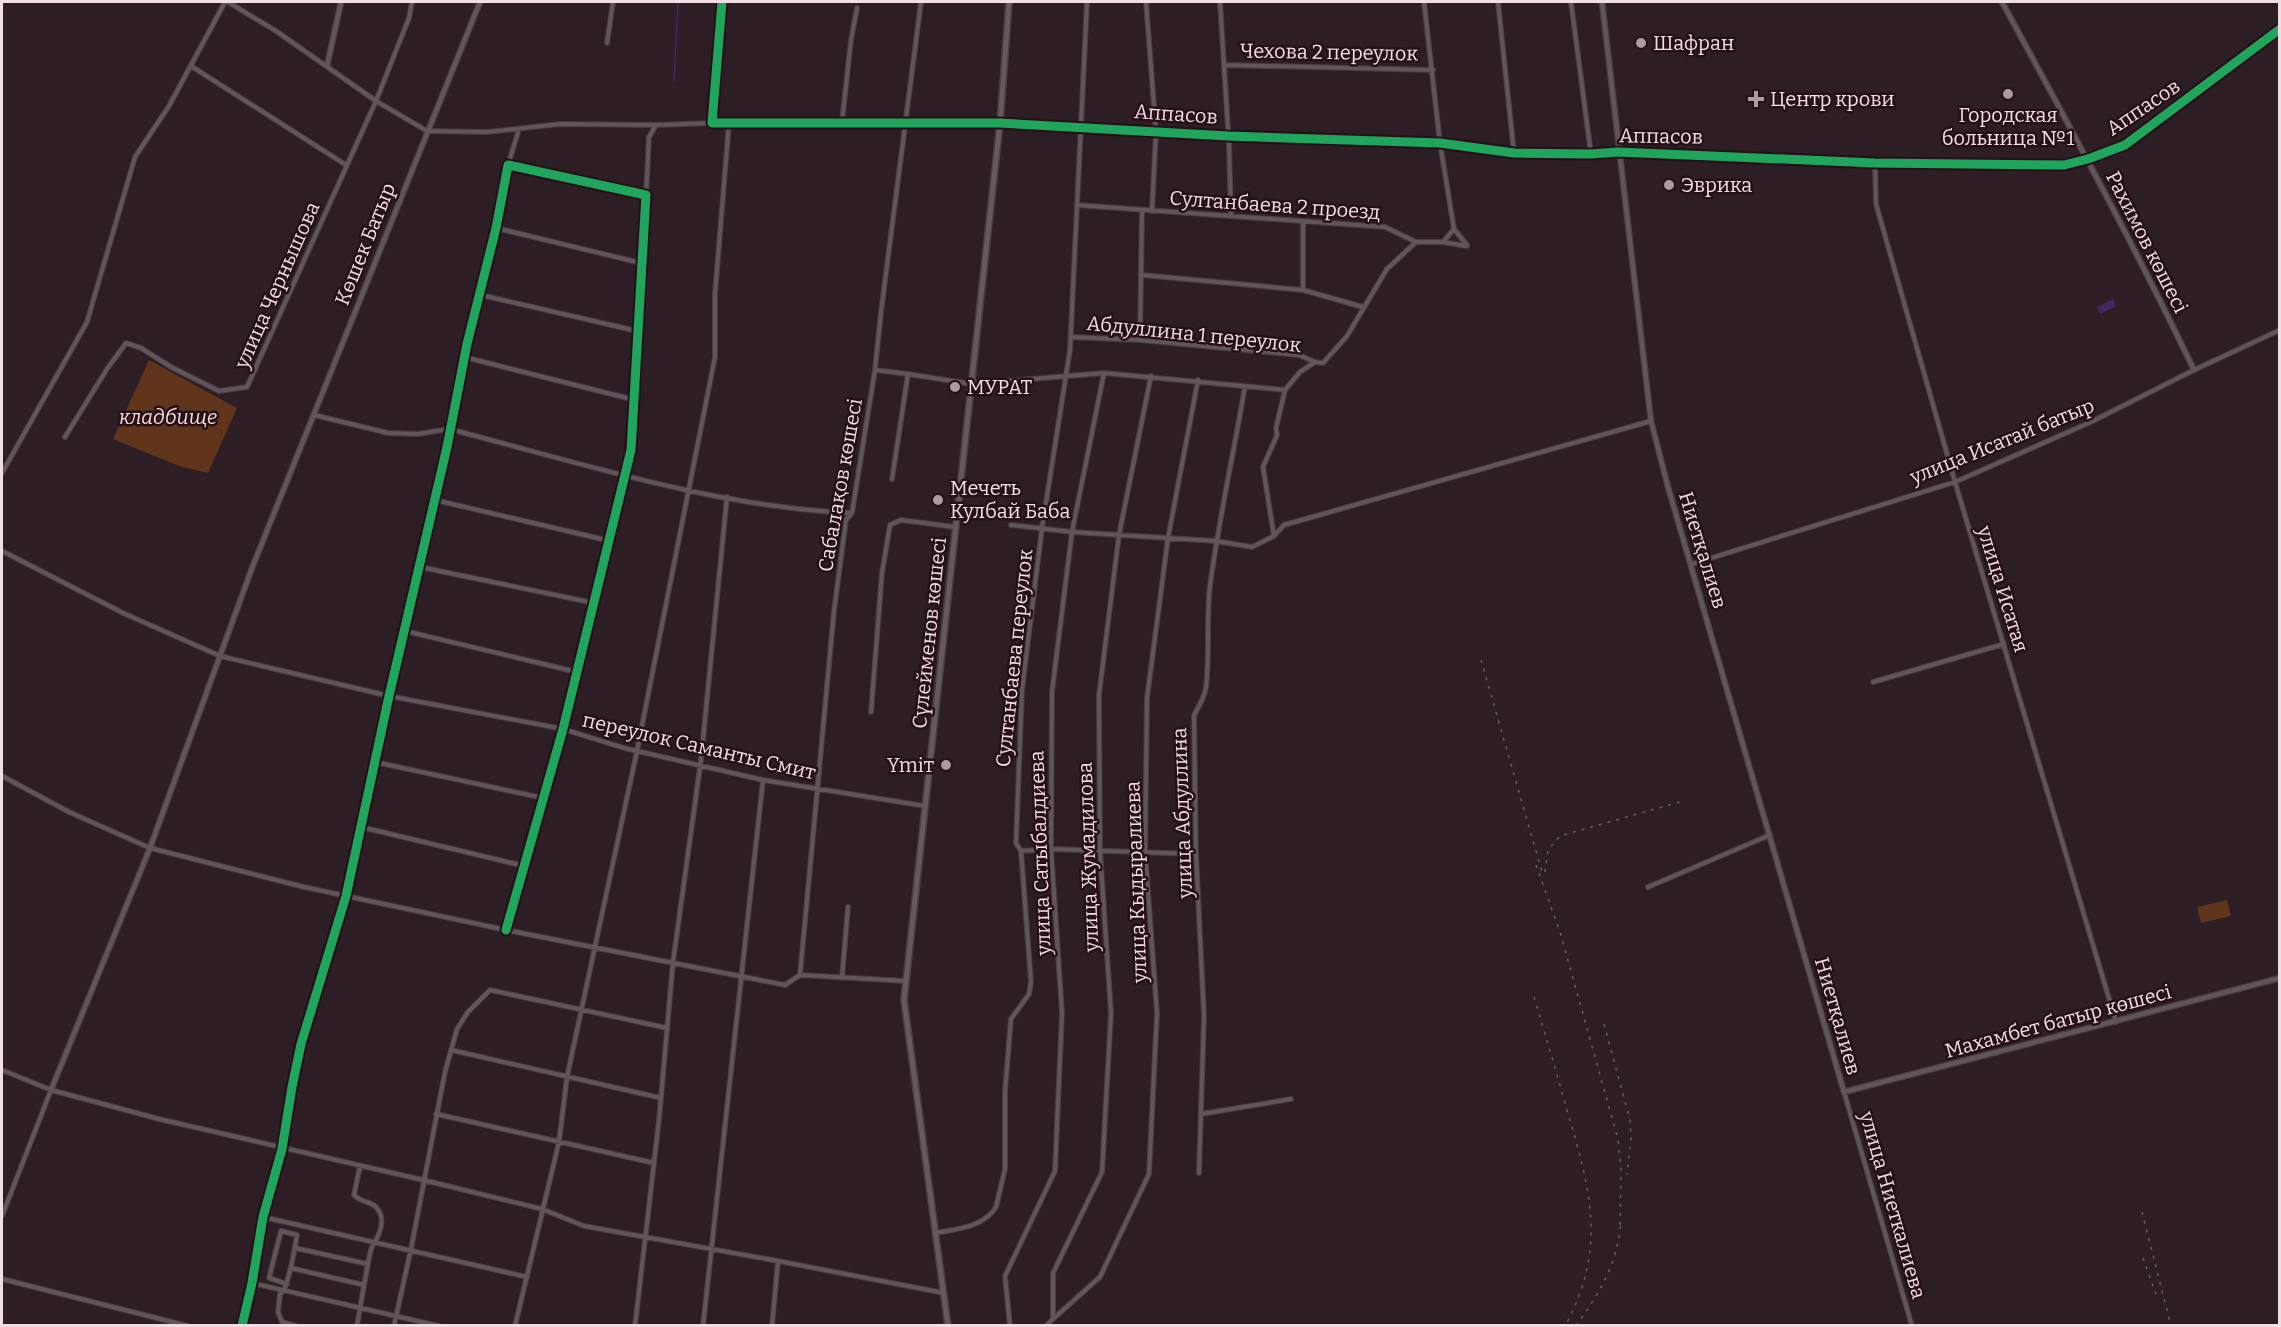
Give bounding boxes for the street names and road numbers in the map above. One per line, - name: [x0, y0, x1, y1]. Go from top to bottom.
- street label: Чехова 2 переулок: [1240, 38, 1419, 66]
- street label: Аппасов: [2102, 74, 2184, 140]
- street label: Аппасов: [1133, 99, 1219, 129]
- street label: Аппасов: [1619, 123, 1703, 149]
- street label: Рахимов көшесі: [2101, 167, 2193, 317]
- street label: Көшек Батыр: [330, 179, 400, 309]
- street label: Султанбаева 2 проезд: [1169, 186, 1381, 224]
- street label: улица Чернышова: [229, 198, 325, 373]
- street label: Абдуллина 1 переулок: [1086, 311, 1303, 357]
- street label: улица Исатай батыр: [1905, 393, 2098, 489]
- street label: Сабалақов көшесі: [813, 396, 867, 574]
- street label: Ниетқалиев: [1674, 489, 1732, 611]
- street label: улица Исатая: [1972, 522, 2034, 655]
- street label: Сүлейменов көшесі: [907, 536, 951, 730]
- street label: Султанбаева переулок: [991, 548, 1037, 768]
- street label: переулок Саманты Смит: [580, 707, 818, 785]
- street label: улица Абдуллина: [1167, 727, 1197, 900]
- street label: улица Сатыбалдиева: [1024, 750, 1056, 957]
- street label: улица Жумадилова: [1073, 762, 1103, 953]
- street label: улица Кыдыралиева: [1120, 780, 1152, 984]
- street label: Ниетқалиев: [1810, 955, 1866, 1077]
- street label: Махамбет батыр көшесі: [1942, 979, 2174, 1063]
- street label: улица Ниеткалиева: [1854, 1108, 1931, 1301]

